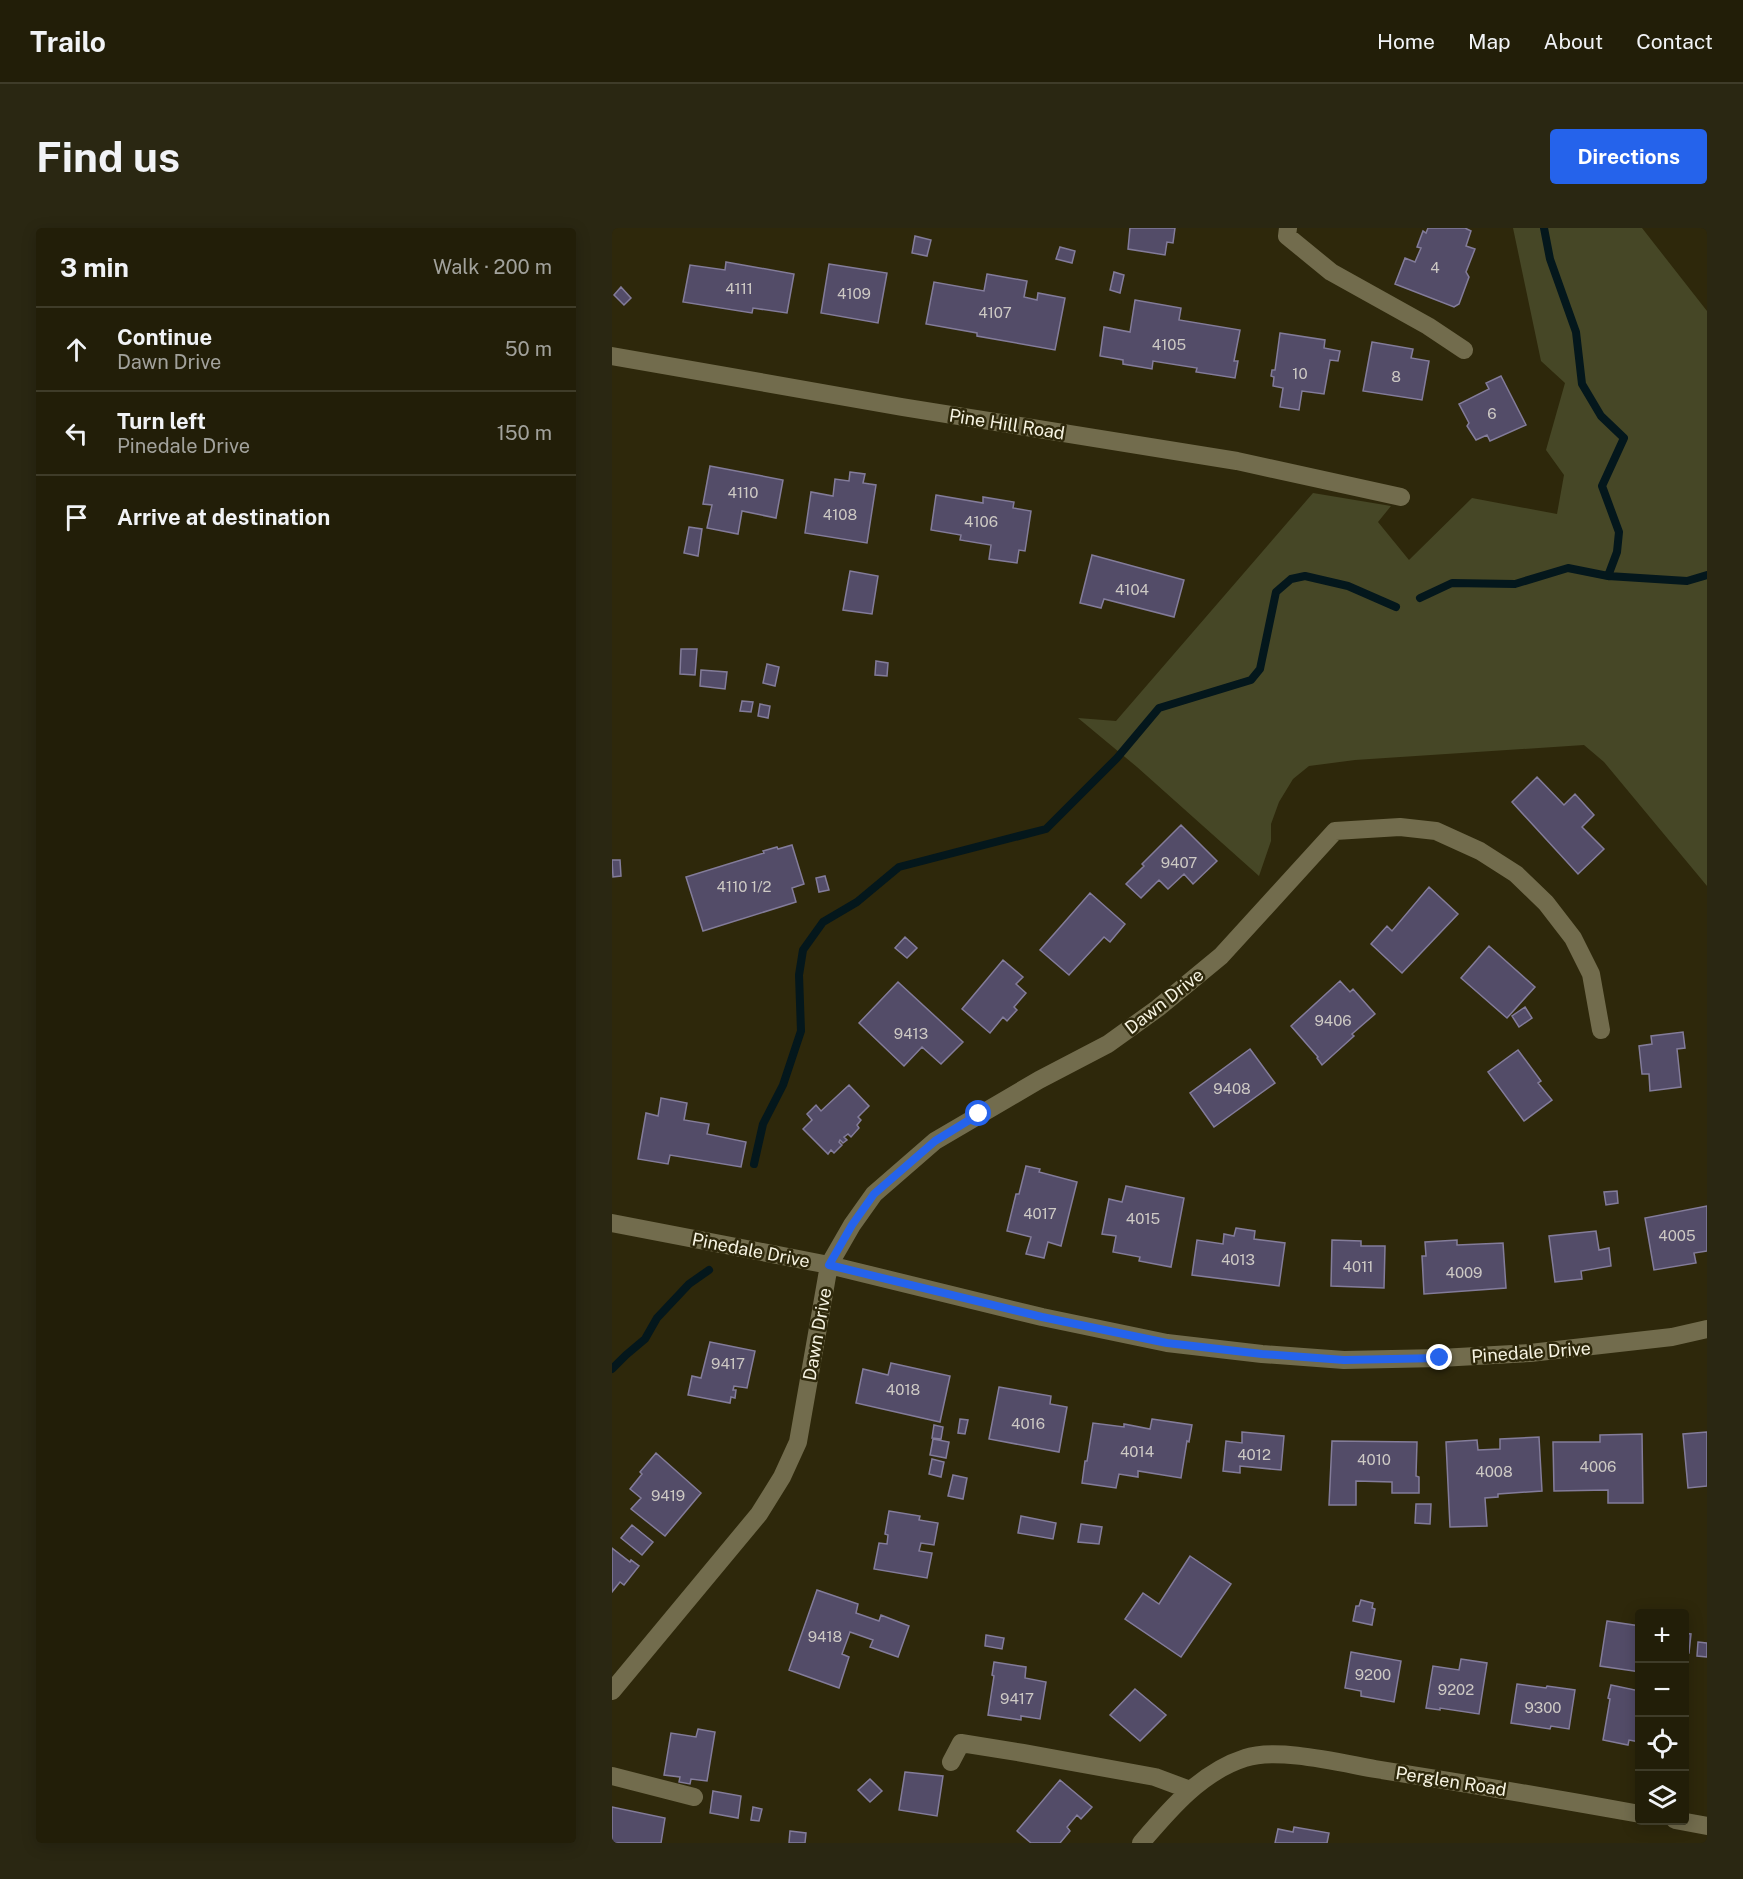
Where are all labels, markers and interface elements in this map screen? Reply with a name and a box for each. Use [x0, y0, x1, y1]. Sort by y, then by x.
text: Trailo [30, 25, 106, 58]
text: Home [1377, 29, 1435, 54]
text: Map [1468, 29, 1511, 54]
text: About [1544, 29, 1603, 54]
text: Contact [1636, 29, 1713, 54]
button: Directions [1550, 129, 1707, 184]
text: Find us [36, 132, 180, 181]
text: 3 min [60, 252, 129, 283]
text: Walk · 200 m [433, 255, 552, 279]
house number: 4 [1430, 259, 1440, 276]
house number: 4111 [725, 280, 753, 297]
house number: 4109 [837, 285, 871, 302]
house number: 4107 [978, 304, 1012, 321]
text: Continue [117, 324, 212, 350]
icon: ahead [60, 333, 93, 366]
house number: 4105 [1152, 336, 1186, 353]
text: 50 m [505, 337, 552, 361]
text: Dawn Drive [117, 350, 221, 374]
house number: 10 [1292, 365, 1308, 382]
house number: 8 [1391, 368, 1401, 385]
street label: Pine Hill Road [948, 404, 1066, 444]
house number: 6 [1487, 405, 1497, 422]
text: Turn left [117, 408, 206, 434]
icon: left [60, 417, 93, 450]
text: 150 m [497, 421, 552, 445]
text: Pinedale Drive [117, 434, 250, 458]
house number: 4110 [728, 484, 758, 501]
icon: arrive [60, 501, 93, 534]
text: Arrive at destination [117, 504, 330, 530]
house number: 4108 [823, 506, 857, 523]
house number: 4106 [964, 513, 998, 530]
house number: 4104 [1115, 581, 1149, 598]
house number: 9407 [1161, 854, 1197, 871]
house number: 4110 1/2 [717, 878, 771, 895]
street label: Dawn Drive [1120, 964, 1208, 1038]
house number: 9406 [1314, 1012, 1352, 1029]
house number: 9413 [894, 1025, 928, 1042]
house number: 9408 [1213, 1080, 1251, 1097]
route start [965, 1100, 991, 1126]
house number: 4017 [1023, 1205, 1057, 1222]
house number: 4015 [1126, 1210, 1160, 1227]
house number: 4005 [1658, 1227, 1696, 1244]
street label: Pinedale Drive [690, 1228, 812, 1272]
house number: 4013 [1221, 1251, 1255, 1268]
house number: 4011 [1343, 1258, 1373, 1275]
house number: 4009 [1446, 1264, 1482, 1281]
street label: Dawn Drive [798, 1286, 836, 1382]
street label: Pinedale Drive [1470, 1337, 1592, 1367]
route end [1426, 1344, 1452, 1370]
house number: 9417 [711, 1355, 745, 1372]
house number: 4018 [886, 1381, 920, 1398]
house number: 4016 [1011, 1415, 1045, 1432]
house number: 4014 [1120, 1443, 1154, 1460]
house number: 4012 [1237, 1446, 1271, 1463]
house number: 4010 [1357, 1451, 1391, 1468]
house number: 4006 [1580, 1458, 1616, 1475]
house number: 4008 [1475, 1463, 1513, 1480]
house number: 9419 [651, 1487, 685, 1504]
map controls [1635, 1609, 1689, 1825]
button: + [1635, 1609, 1689, 1663]
house number: 9418 [808, 1628, 842, 1645]
button: − [1635, 1663, 1689, 1717]
house number: 9200 [1355, 1666, 1391, 1683]
house number: 9202 [1438, 1681, 1474, 1698]
house number: 9417 [1000, 1690, 1034, 1707]
house number: 9300 [1525, 1699, 1561, 1716]
button: locate [1635, 1717, 1689, 1771]
street label: Perglen Road [1394, 1762, 1508, 1800]
button: layers [1635, 1771, 1689, 1825]

